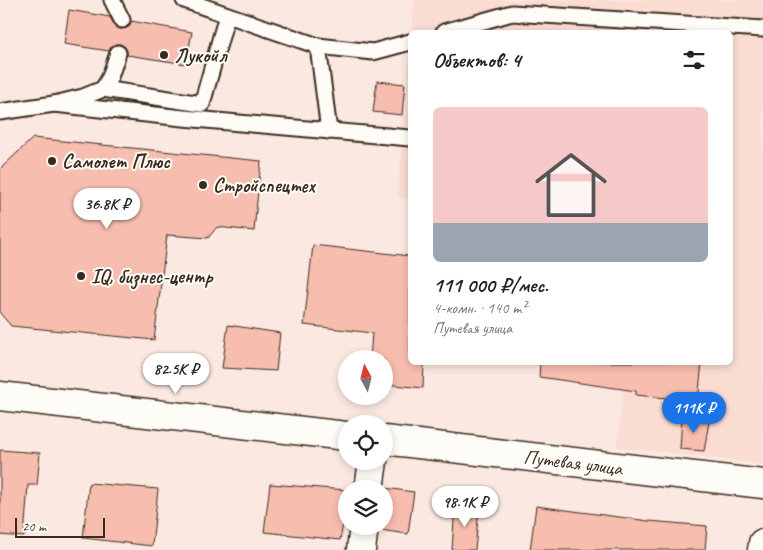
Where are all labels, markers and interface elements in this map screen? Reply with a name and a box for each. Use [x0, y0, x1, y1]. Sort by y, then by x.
place label: Лукойл [174, 43, 228, 68]
icon: filters [680, 46, 708, 74]
text: Объектов: 4 [433, 47, 521, 73]
marker: Лукойл [158, 49, 170, 61]
icon: home [526, 140, 616, 230]
place label: Самолет Плюс [62, 149, 171, 174]
marker: Самолет Плюс [46, 155, 58, 167]
place label: Стройспецтех [213, 173, 316, 198]
marker: Стройспецтех [197, 179, 209, 191]
pin: 36.8K ₽ [61, 188, 153, 230]
text: 36.8K ₽ [84, 194, 130, 214]
place label: IQ, бизнес-центр [91, 264, 214, 290]
marker: IQ, бизнес-центр [75, 270, 87, 282]
text: 111 000 ₽/мес. [433, 272, 548, 298]
text: 4-комн. · 140 m² [433, 298, 526, 318]
text: Путевая улица [433, 318, 512, 338]
north arrow [338, 350, 392, 405]
map controls [338, 350, 393, 535]
pin: 82.5K ₽ [130, 352, 222, 395]
text: 82.5K ₽ [154, 359, 198, 379]
pin: 111K ₽ [653, 392, 735, 434]
text: 111K ₽ [673, 398, 715, 418]
button: locate [338, 415, 393, 470]
street label: Путевая улица [522, 444, 625, 481]
button: layers [338, 480, 393, 535]
pin: 98.1K ₽ [419, 486, 511, 528]
text: 98.1K ₽ [443, 492, 487, 512]
scale bar [15, 515, 105, 538]
text: 20 m [22, 518, 46, 535]

